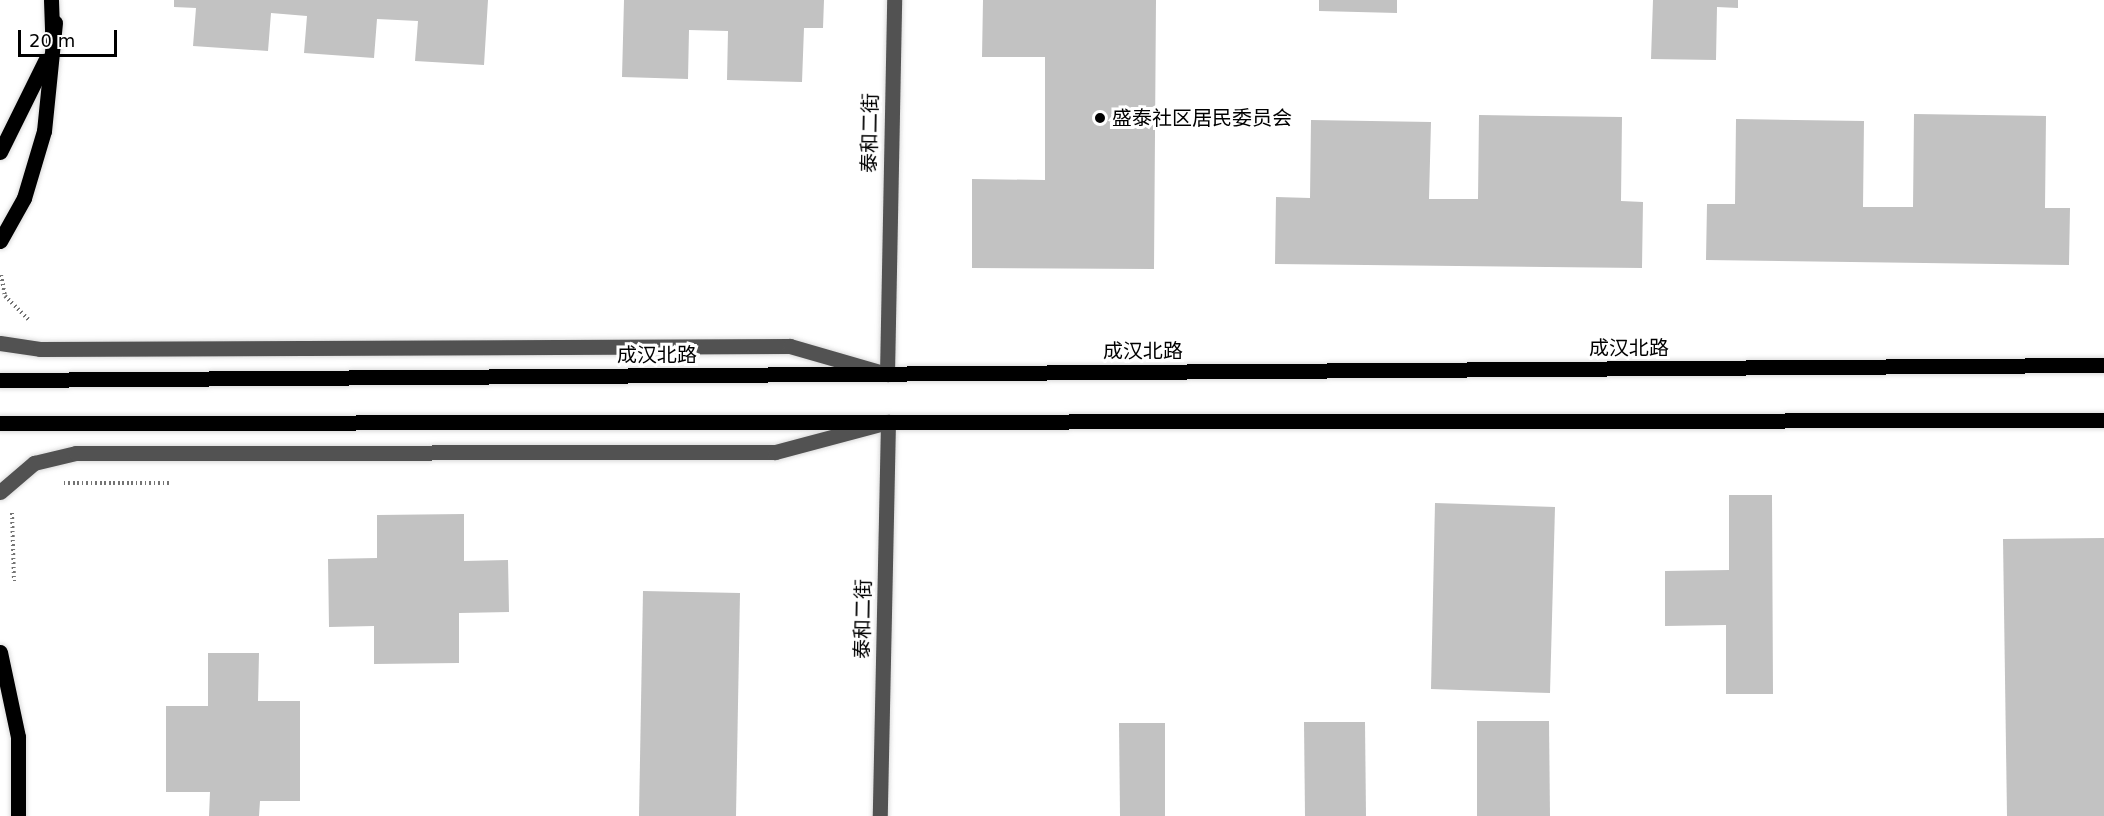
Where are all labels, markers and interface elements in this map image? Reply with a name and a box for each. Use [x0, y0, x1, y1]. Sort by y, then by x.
scale bar [21, 18, 120, 56]
text: 20 m [29, 30, 75, 51]
street label: 泰和二街 [857, 93, 883, 173]
place label: 盛泰社区居民委员会 [1112, 106, 1292, 130]
marker: 盛泰社区居民委员会 [1093, 111, 1107, 125]
street label: 成汉北路 [1589, 336, 1669, 360]
street label: 成汉北路 [1103, 339, 1183, 363]
street label: 成汉北路 [617, 343, 697, 367]
street label: 泰和二街 [850, 579, 876, 659]

